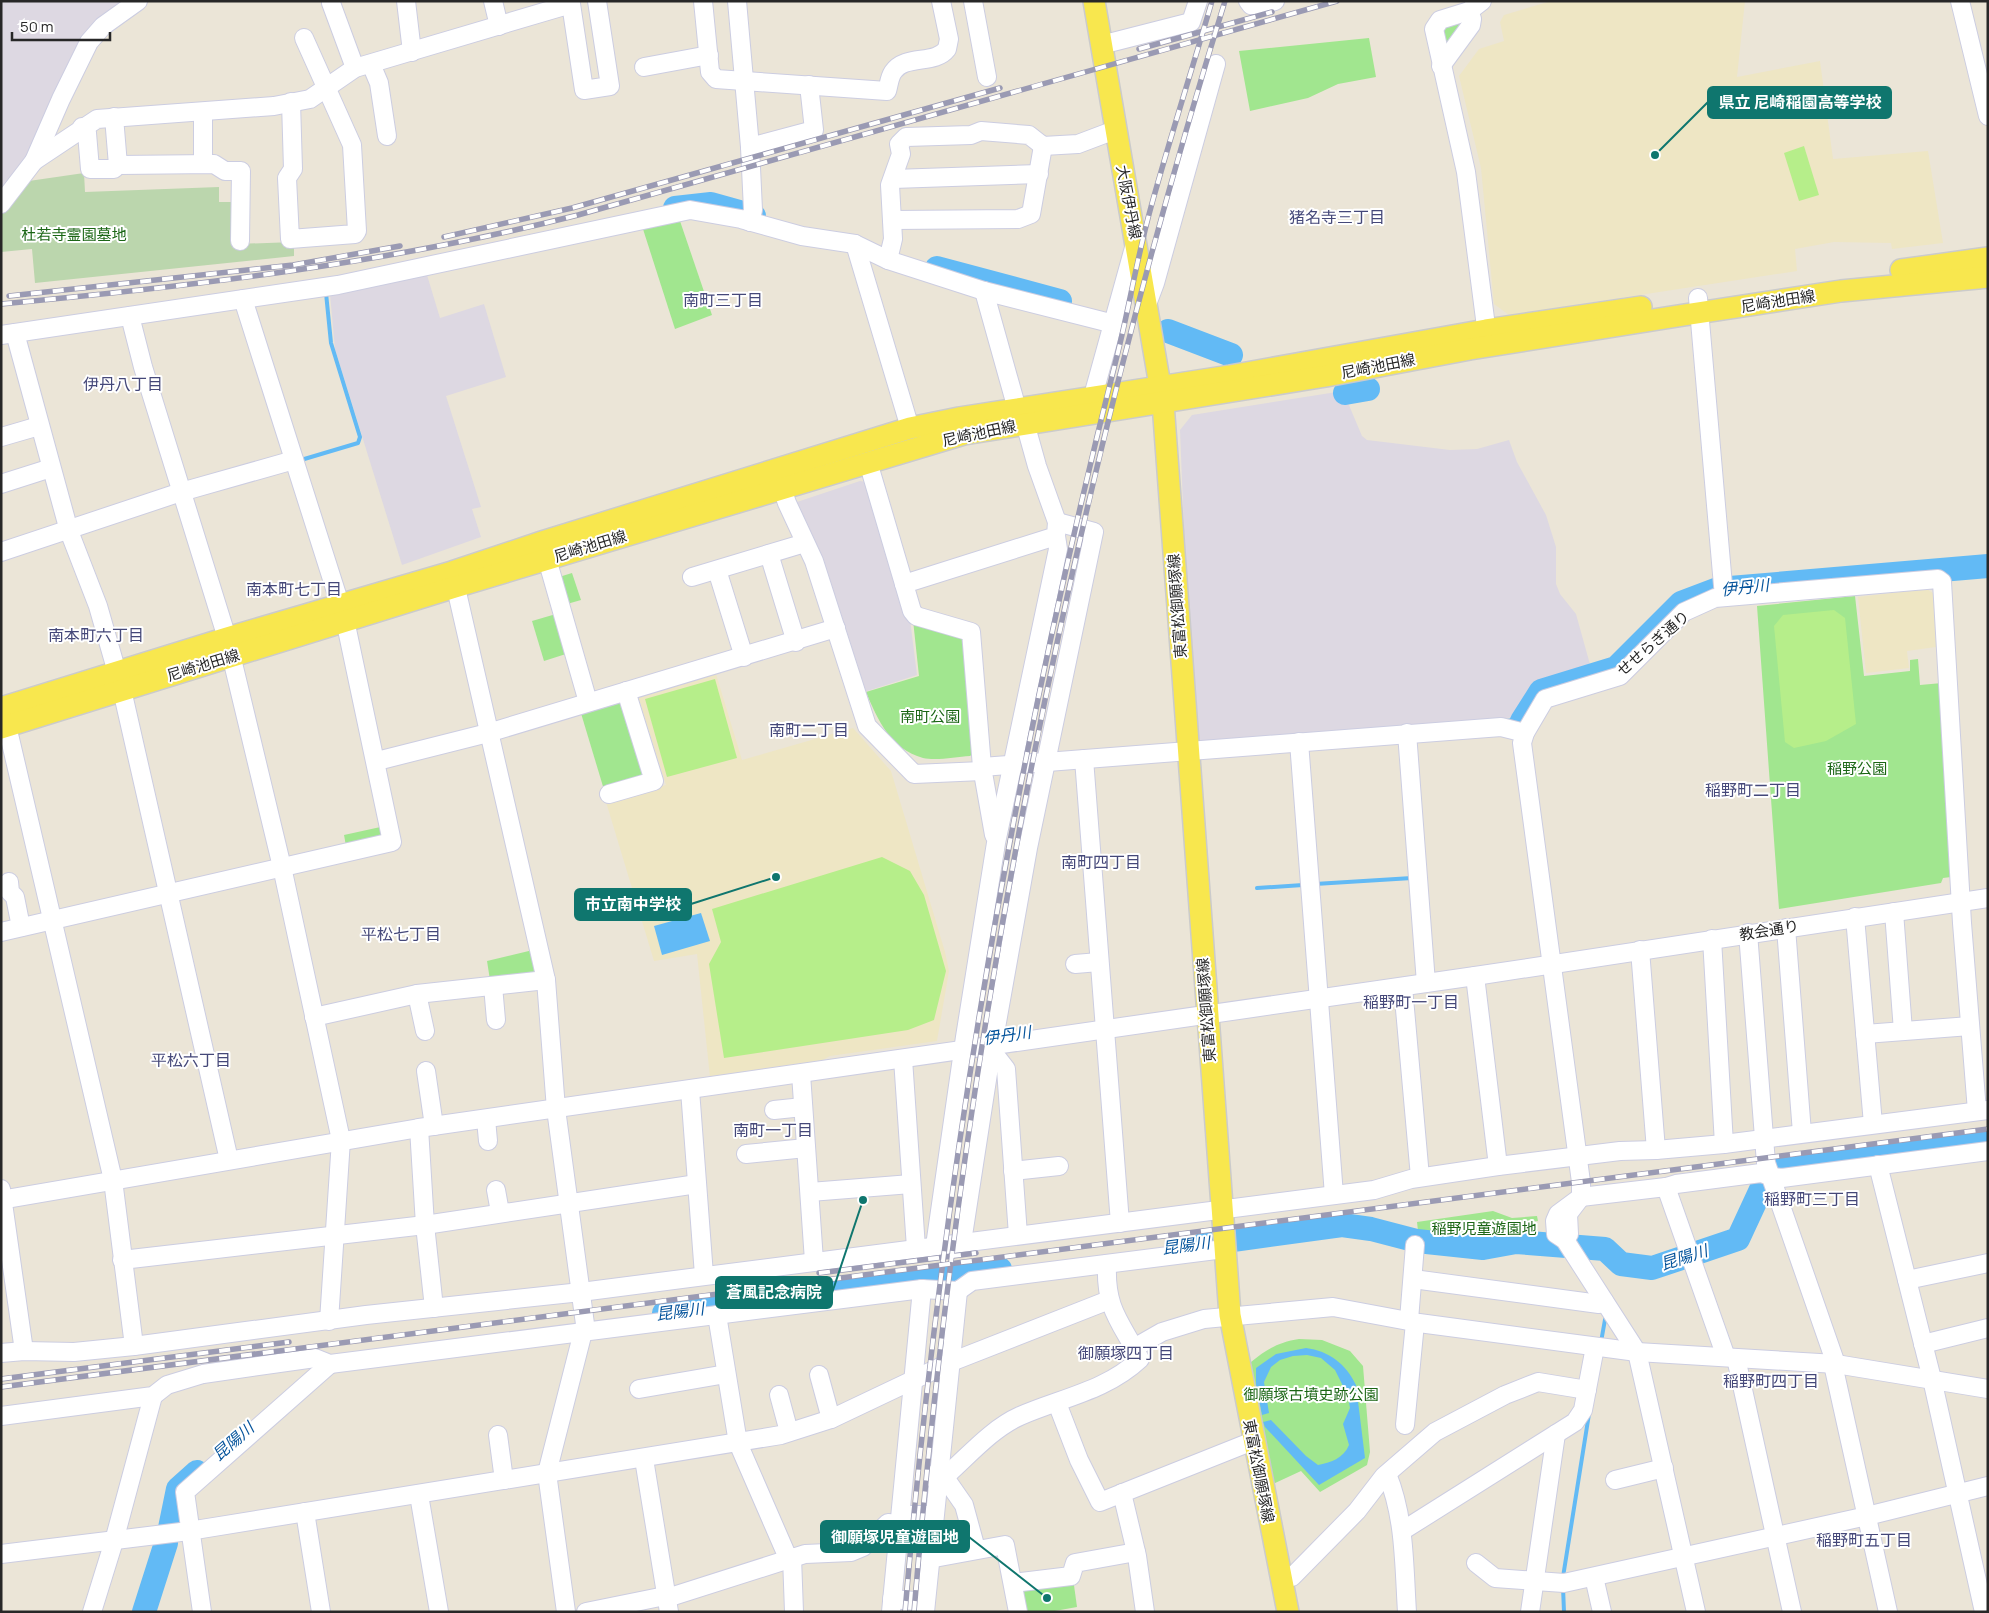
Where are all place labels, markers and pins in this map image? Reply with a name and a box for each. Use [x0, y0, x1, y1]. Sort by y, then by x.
callout: 県立 尼崎稲園高等学校 [1708, 87, 1891, 118]
callout: 市立南中学校 [575, 889, 691, 920]
callout: 蒼風記念病院 [716, 1277, 832, 1308]
callout: 御願塚児童遊園地 [821, 1521, 969, 1552]

